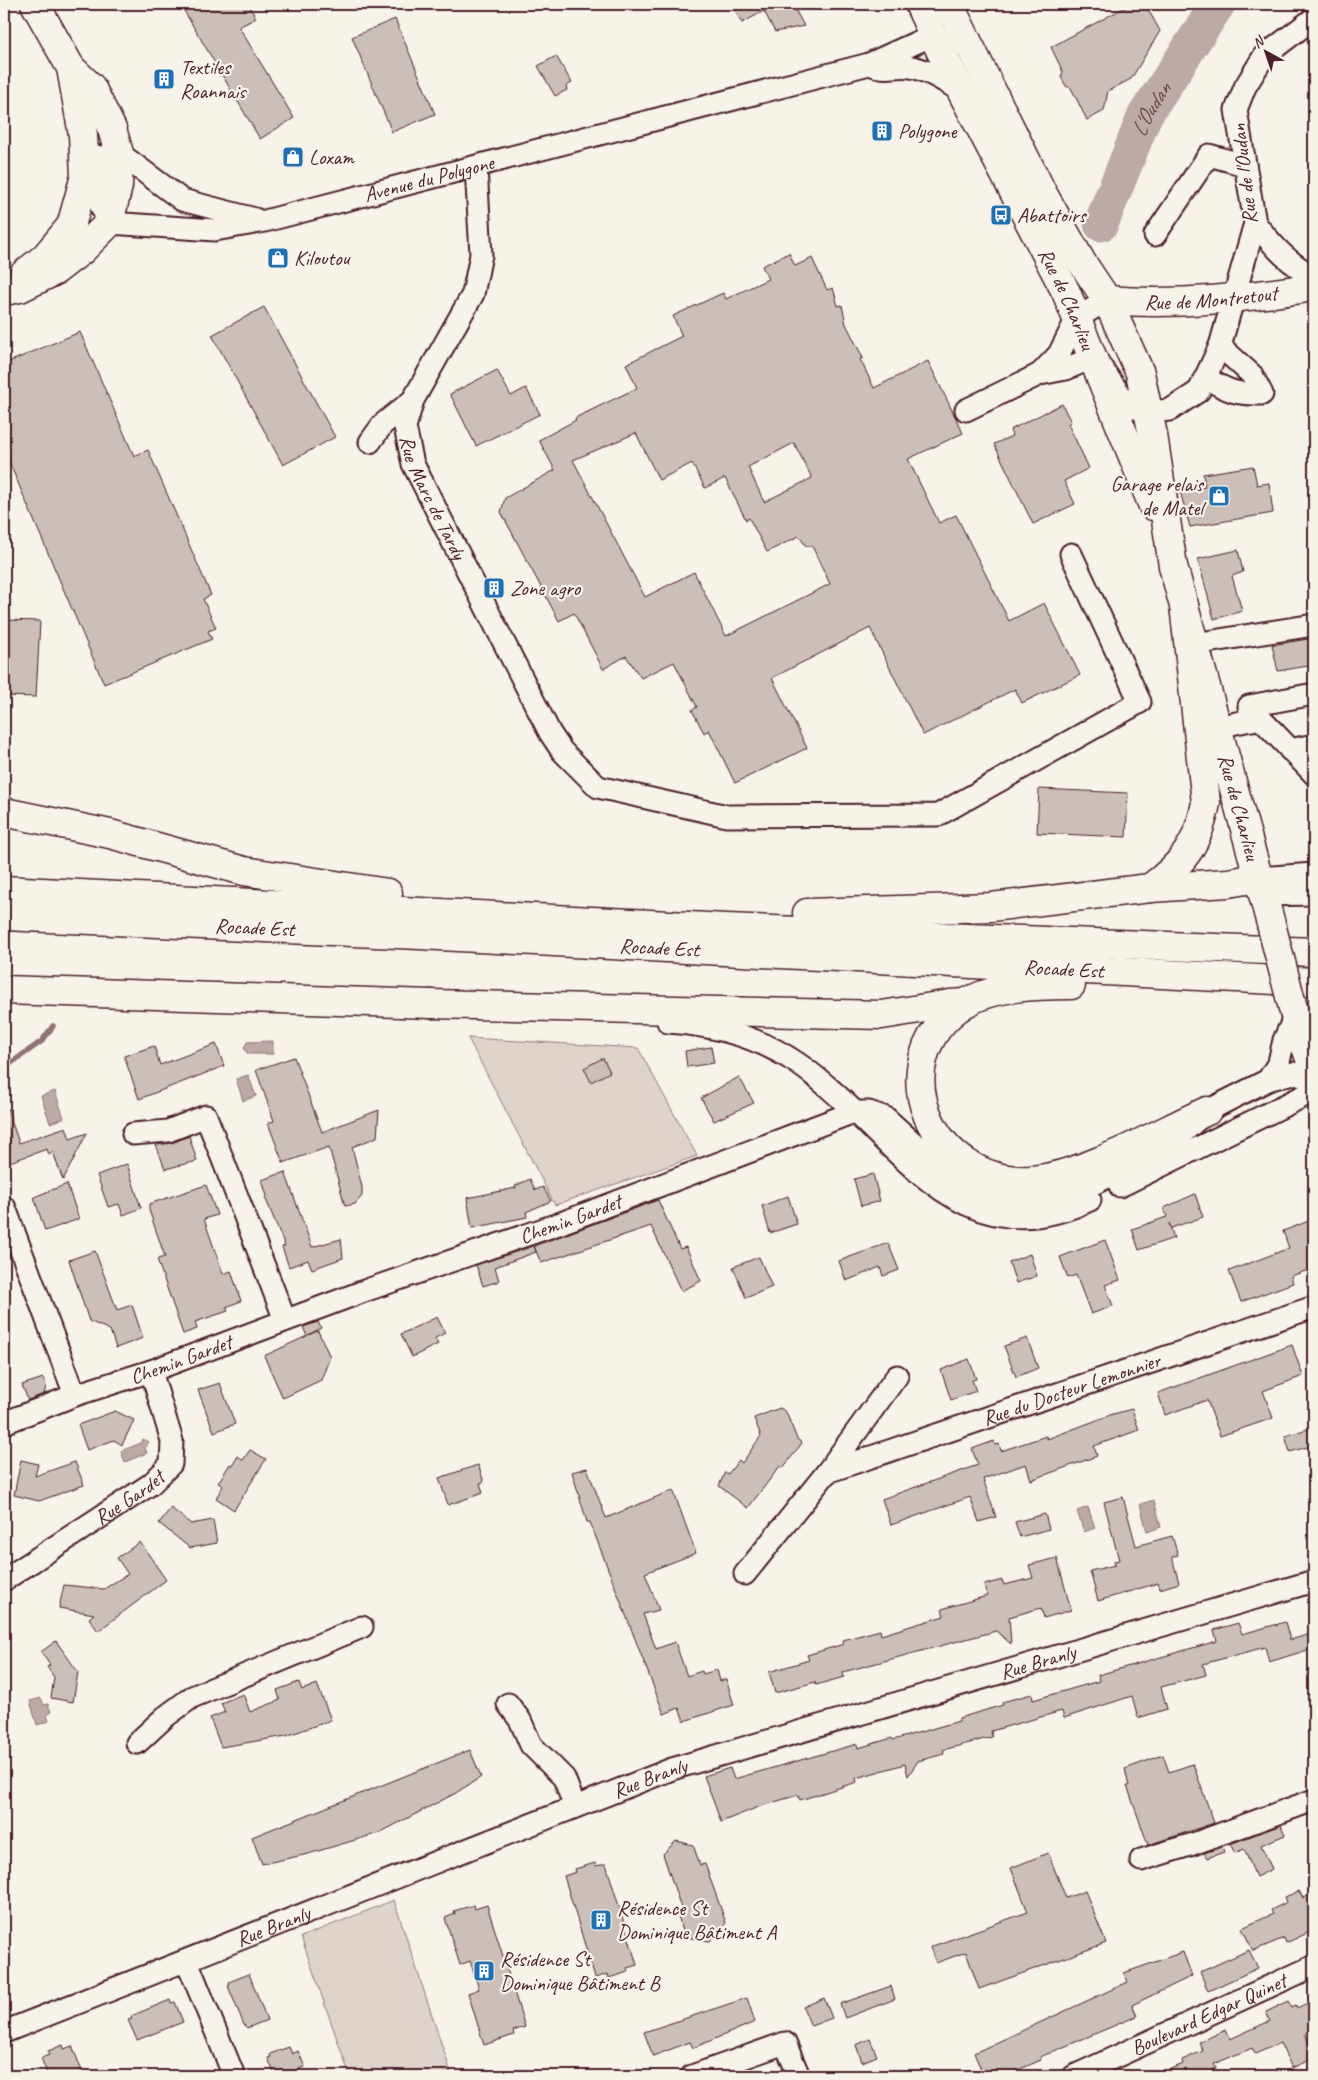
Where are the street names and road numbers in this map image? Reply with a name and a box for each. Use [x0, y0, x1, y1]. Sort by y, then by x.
street label: Rue de l'Oudan [1225, 122, 1263, 226]
street label: Avenue du Polygone [361, 149, 499, 208]
street label: Rue de Charlieu [1032, 244, 1101, 355]
street label: Rue de Montretout [1144, 279, 1282, 315]
street label: Rue Marc de Tardy [394, 433, 473, 565]
street label: Rue de Charlieu [1212, 751, 1266, 864]
street label: Rocade Est [214, 913, 297, 942]
street label: Rocade Est [619, 933, 702, 963]
street label: Rocade Est [1023, 954, 1106, 984]
street label: Chemin Gardet [516, 1187, 628, 1249]
street label: Chemin Gardet [127, 1328, 238, 1390]
street label: Rue du Docteur Lemonnier [979, 1347, 1165, 1431]
street label: Rue Gardet [89, 1463, 172, 1530]
street label: Rue Branly [997, 1638, 1080, 1685]
street label: Rue Branly [609, 1752, 692, 1804]
street label: Rue Branly [232, 1899, 315, 1952]
street label: Boulevard Edgar Quinet [1127, 1966, 1293, 2061]

